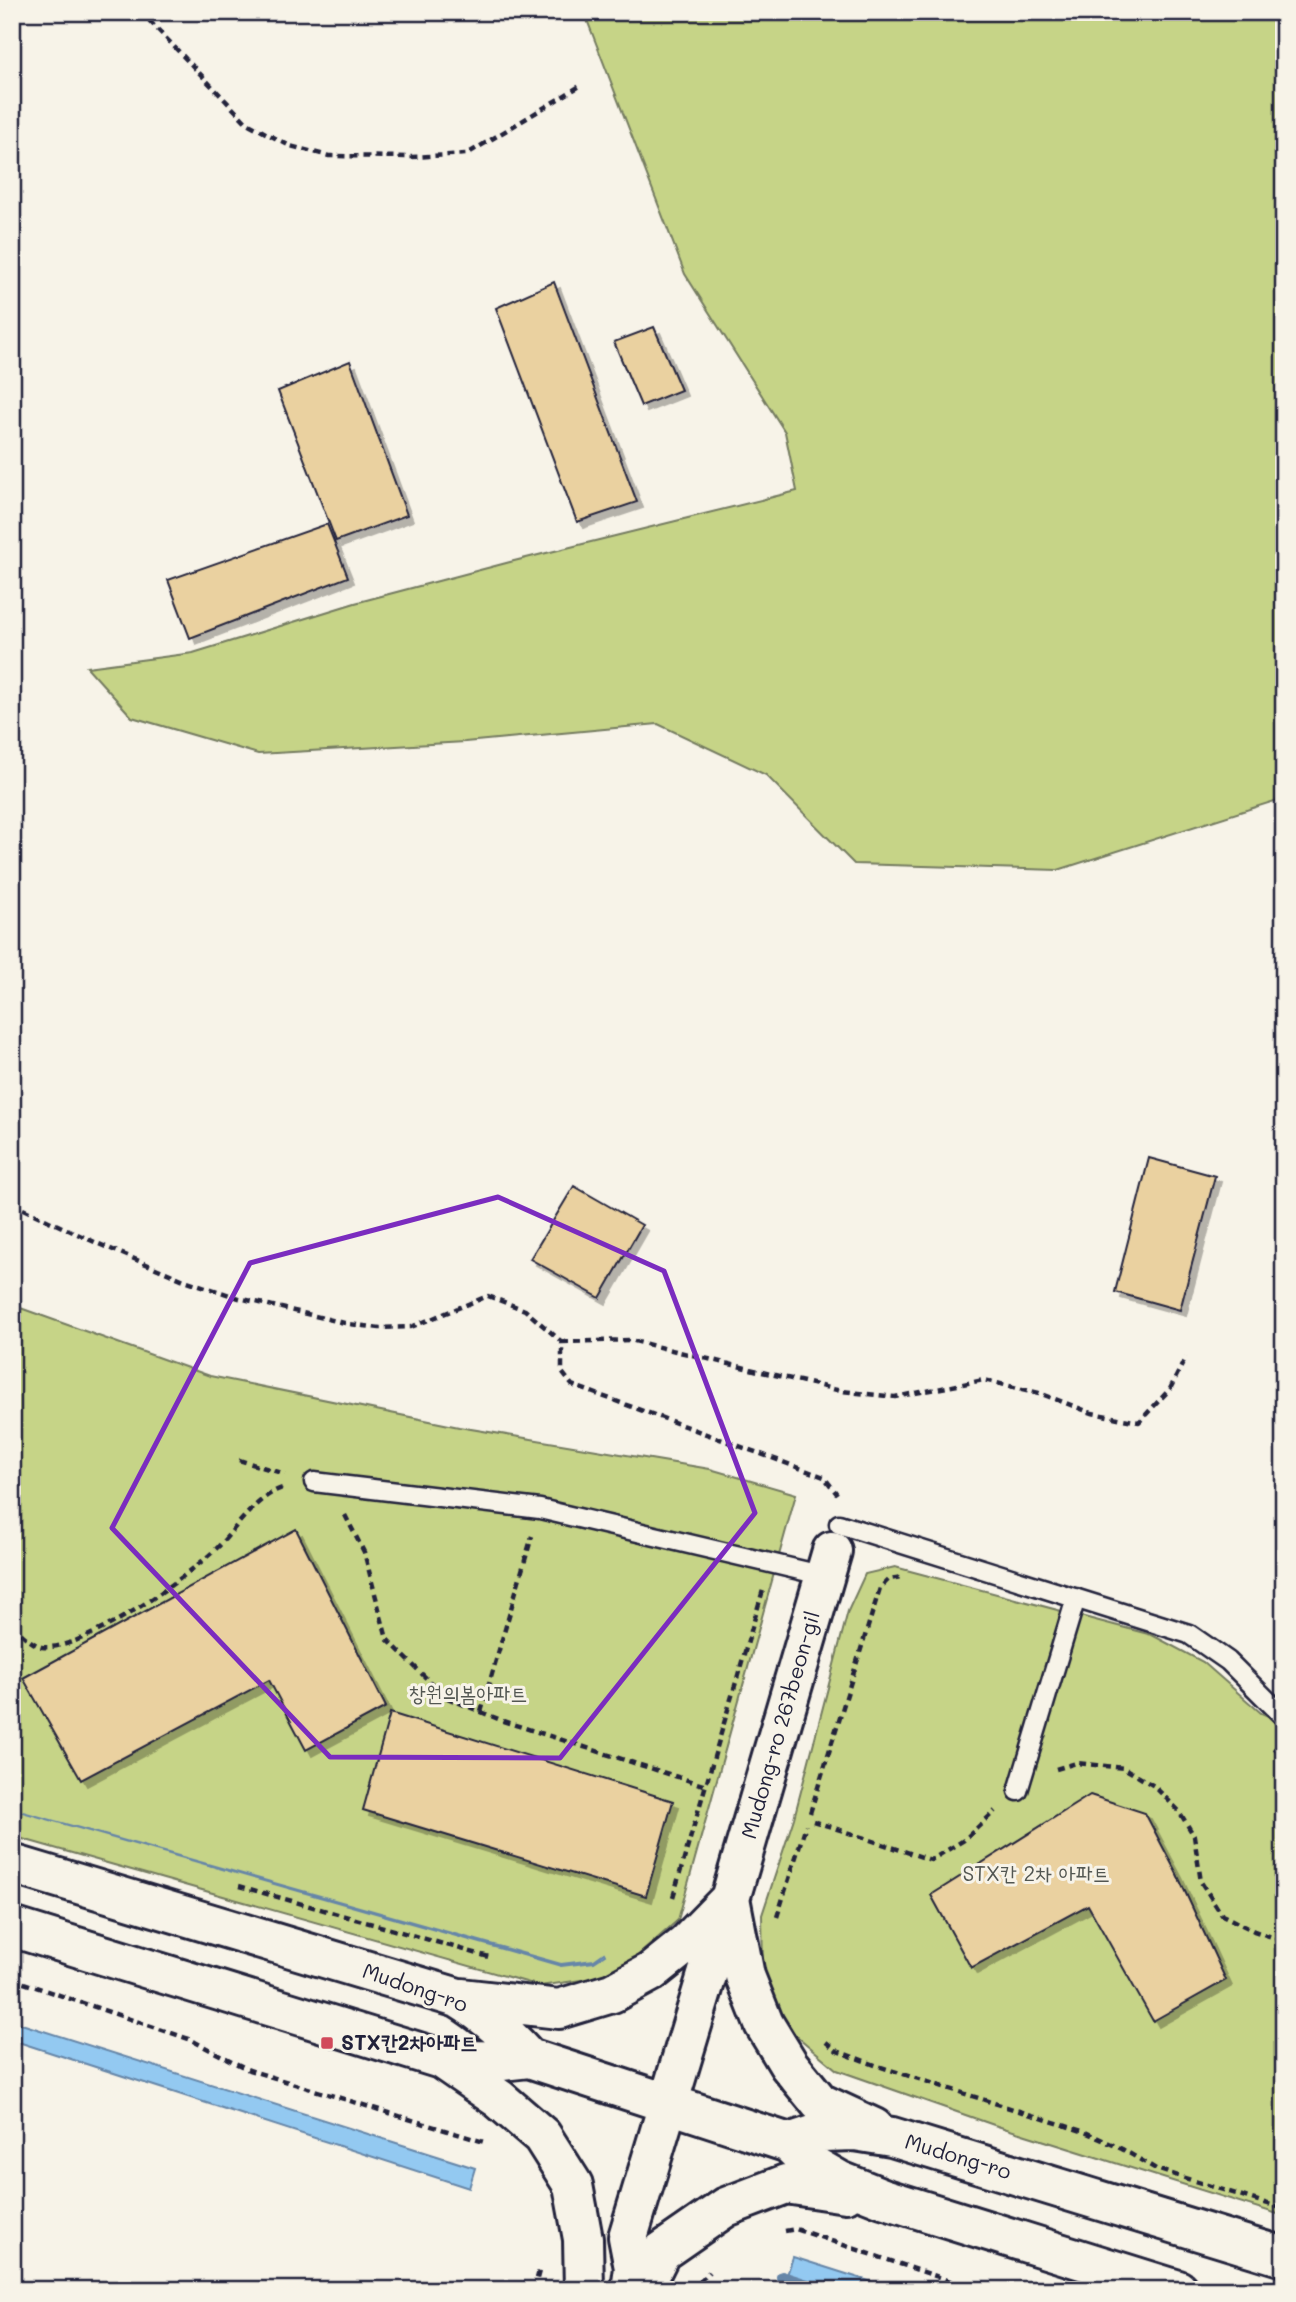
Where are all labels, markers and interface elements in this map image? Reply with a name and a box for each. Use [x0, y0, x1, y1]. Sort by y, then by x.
street label: Mudong-ro 267beon-gil [734, 1608, 825, 1842]
park label: 창원의봄아파트 [409, 1679, 527, 1706]
park label: STX칸 2차 아파트 [962, 1859, 1110, 1886]
street label: Mudong-ro [359, 1956, 472, 2017]
place label: STX칸2차아파트 [341, 2028, 477, 2055]
marker: STX칸2차아파트 [319, 2035, 335, 2051]
street label: Mudong-ro [902, 2127, 1015, 2185]

